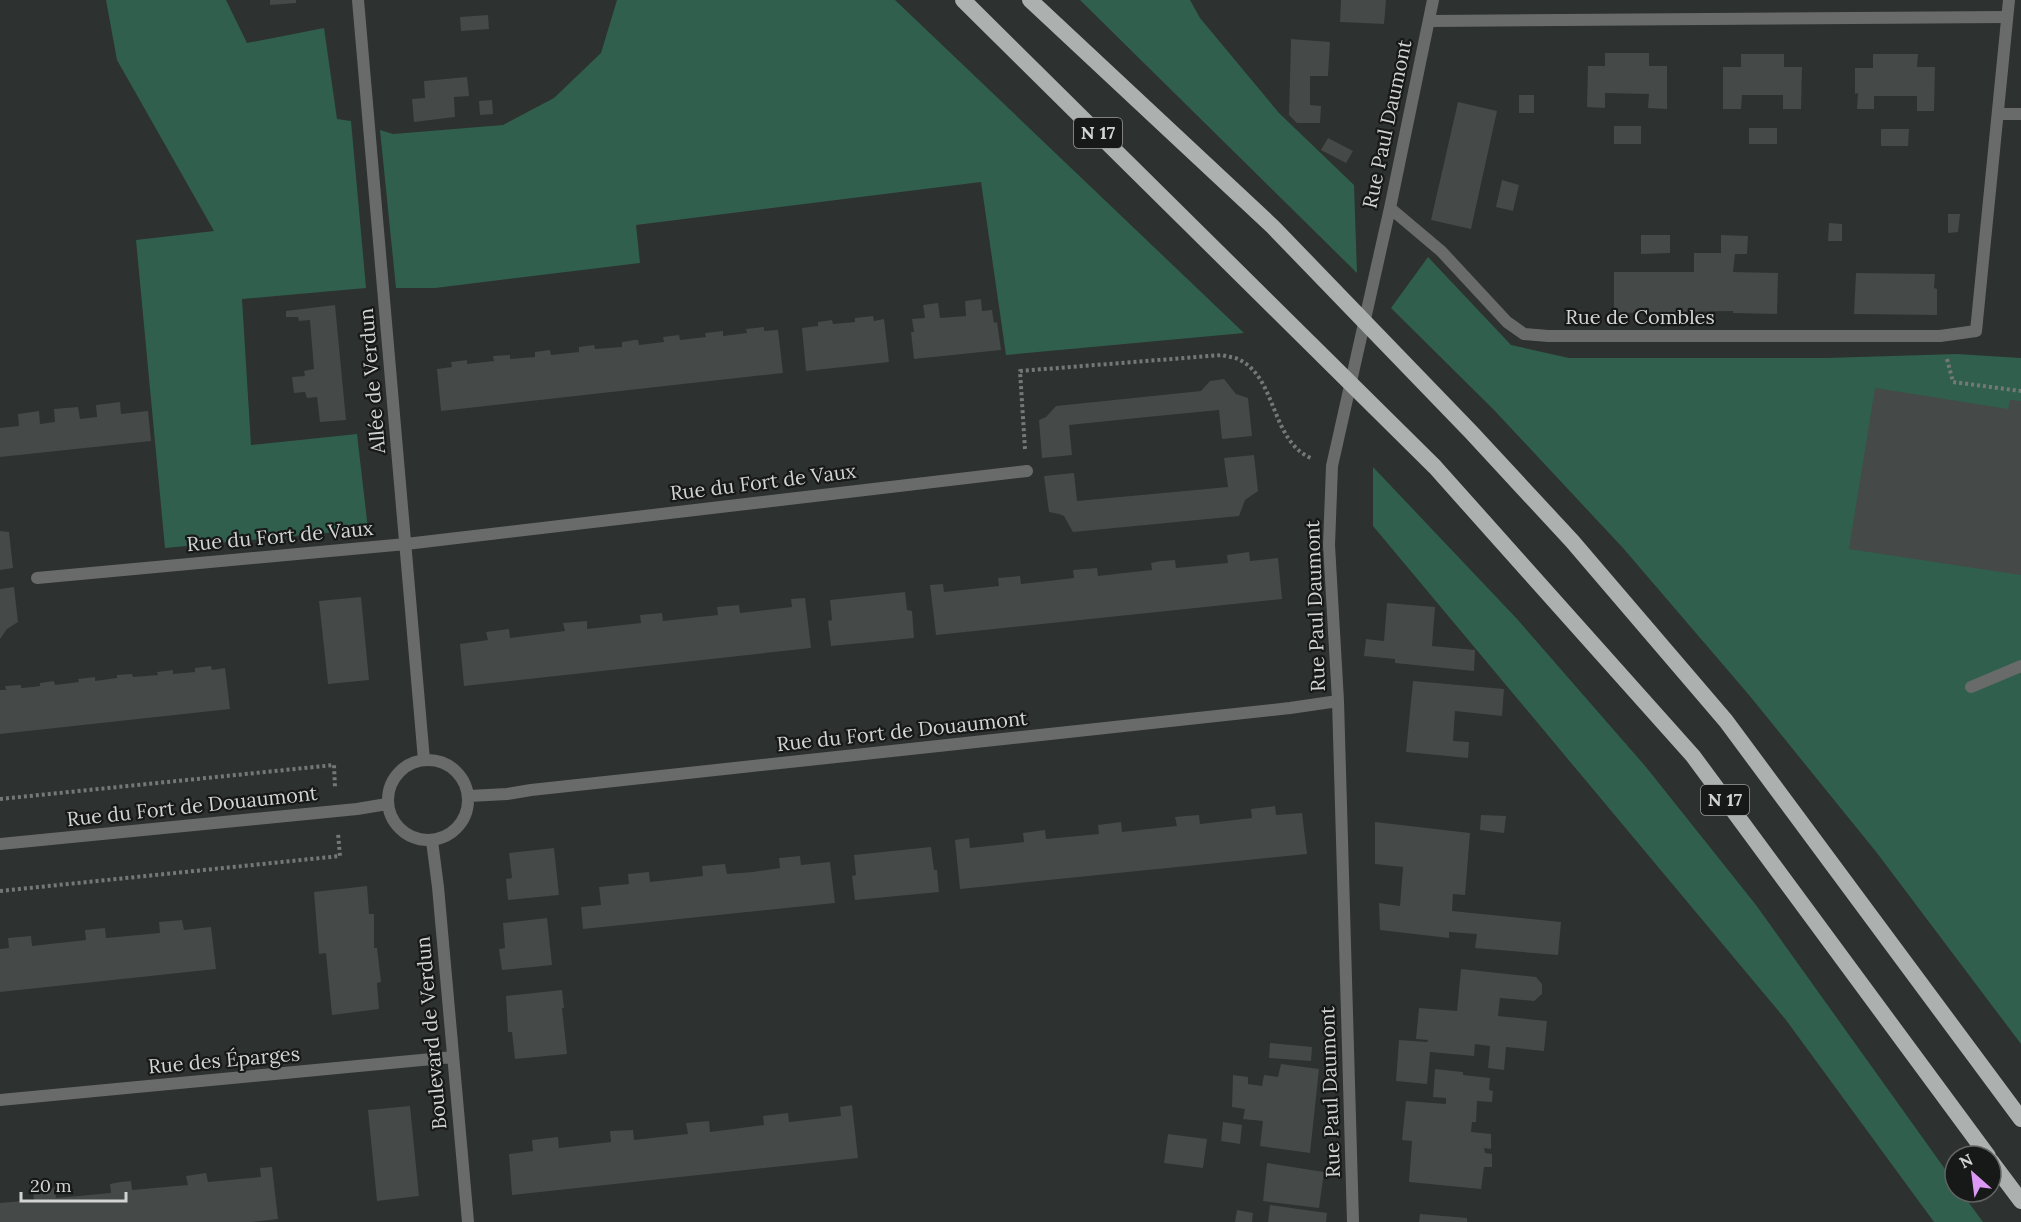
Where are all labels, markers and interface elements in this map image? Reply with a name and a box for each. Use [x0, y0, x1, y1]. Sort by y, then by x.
street label: Rue Paul Daumont [1356, 37, 1417, 210]
road number: N 17 [1074, 118, 1122, 148]
street label: Rue de Combles [1565, 304, 1715, 329]
street label: Allée de Verdun [353, 307, 390, 456]
street label: Rue du Fort de Vaux [668, 458, 858, 505]
street label: Rue du Fort de Vaux [186, 515, 375, 556]
street label: Rue Paul Daumont [1299, 520, 1330, 692]
street label: Rue du Fort de Douaumont [775, 705, 1029, 756]
street label: Rue du Fort de Douaumont [65, 780, 319, 831]
road number: N 17 [1701, 785, 1749, 815]
street label: Boulevard de Verdun [410, 935, 451, 1131]
street label: Rue Paul Daumont [1314, 1006, 1345, 1178]
street label: Rue des Éparges [147, 1040, 301, 1079]
north arrow [1943, 1144, 2003, 1204]
text: N [1956, 1149, 1976, 1172]
scale bar [21, 1165, 126, 1203]
text: 20 m [30, 1174, 72, 1197]

